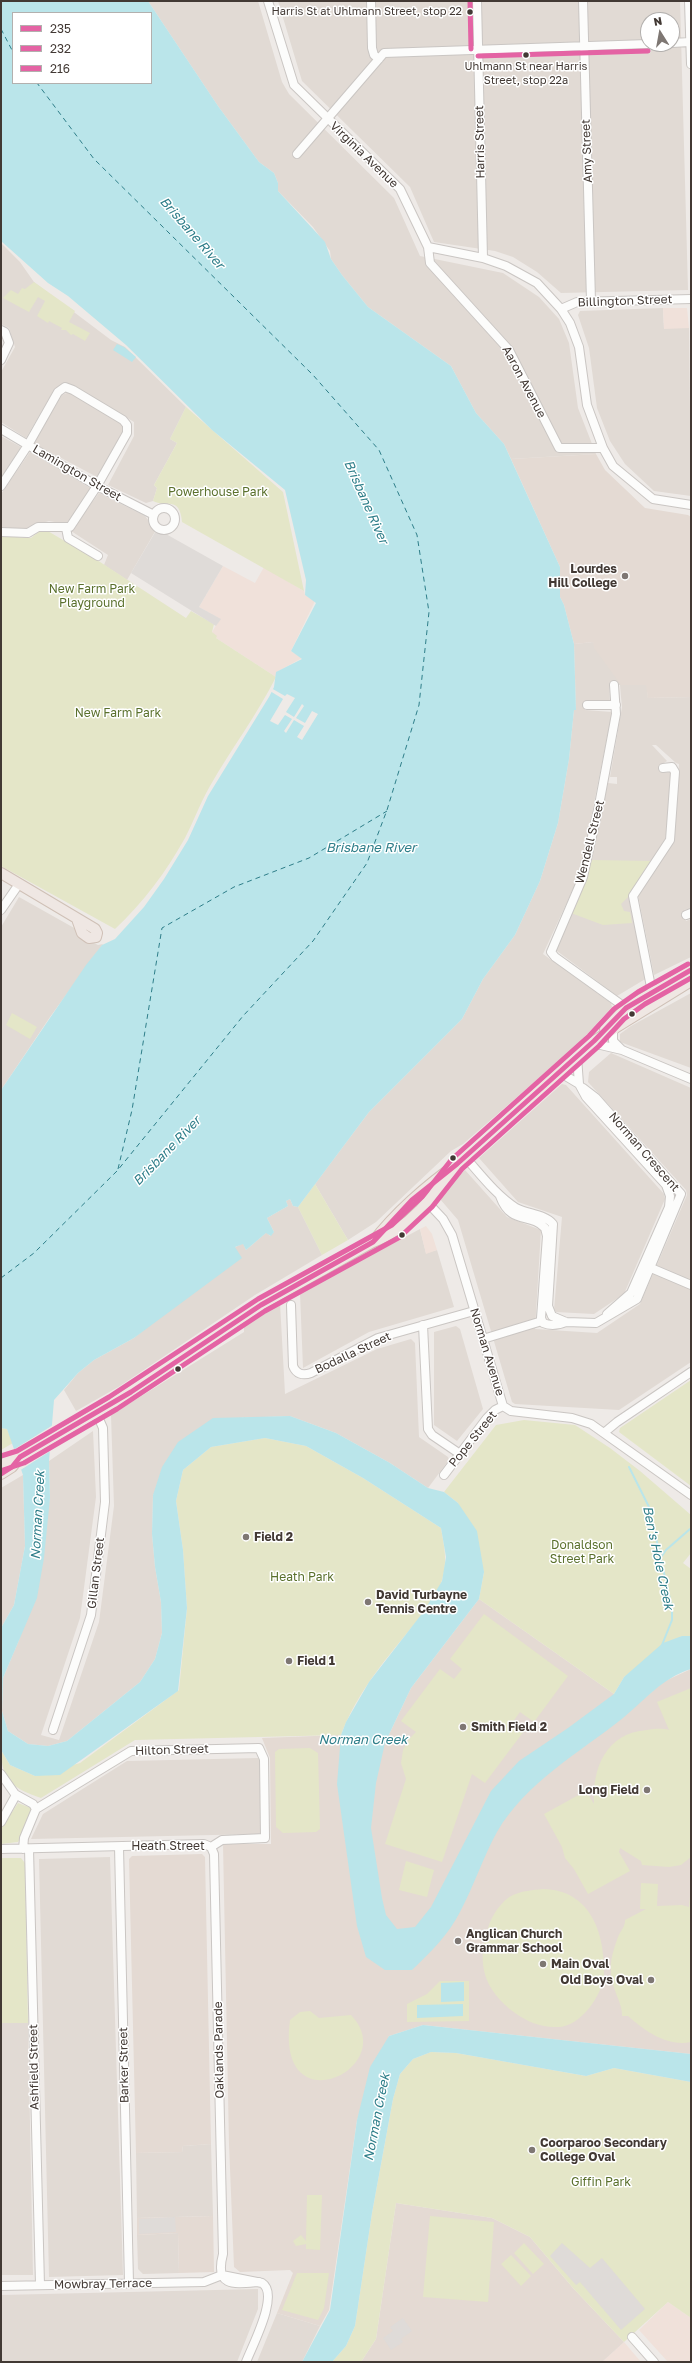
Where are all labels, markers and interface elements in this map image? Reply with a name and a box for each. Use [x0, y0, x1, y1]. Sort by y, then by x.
place label: Harris St at Uhlmann Street, stop 22 [272, 5, 462, 19]
marker: Harris St at Uhlmann Street, stop 22 [465, 7, 475, 17]
legend [12, 12, 152, 84]
north arrow [640, 12, 680, 52]
text: N [652, 14, 663, 28]
text: 235 [50, 21, 71, 36]
text: 232 [50, 41, 71, 56]
marker: Uhlmann St near Harris Street, stop 22a [521, 50, 531, 60]
place label: Uhlmann St near Harris Street, stop 22a [465, 60, 587, 86]
text: 216 [50, 61, 70, 76]
street label: Harris Street [472, 105, 488, 179]
street label: Virginia Avenue [327, 119, 401, 191]
street label: Amy Street [579, 119, 595, 183]
water label: Brisbane River [157, 194, 227, 272]
street label: Billington Street [577, 292, 673, 310]
street label: Aaron Avenue [499, 344, 549, 420]
street label: Lamington Street [30, 442, 124, 504]
water label: Brisbane River [341, 458, 391, 546]
park label: Powerhouse Park [168, 485, 268, 499]
place label: Lourdes Hill College [548, 562, 617, 590]
marker: Lourdes Hill College [620, 571, 630, 581]
park label: New Farm Park Playground [49, 582, 135, 610]
park label: New Farm Park [75, 706, 161, 720]
street label: Wendell Street [573, 799, 607, 885]
water label: Brisbane River [326, 840, 416, 856]
unlabelled marker [627, 1009, 637, 1019]
street label: Norman Crescent [606, 1109, 682, 1195]
water label: Brisbane River [130, 1113, 204, 1189]
unlabelled marker [448, 1153, 458, 1163]
unlabelled marker [397, 1230, 407, 1240]
street label: Norman Avenue [467, 1306, 507, 1398]
street label: Bodalla Street [313, 1329, 393, 1377]
unlabelled marker [173, 1364, 183, 1374]
street label: Pope Street [446, 1408, 500, 1470]
water label: Norman Creek [28, 1470, 48, 1560]
water label: Ben's Hole Creek [639, 1505, 677, 1611]
place label: Field 2 [254, 1530, 293, 1544]
marker: Field 2 [241, 1532, 251, 1542]
street label: Gillan Street [84, 1536, 108, 1610]
park label: Donaldson Street Park [550, 1538, 614, 1566]
park label: Heath Park [270, 1570, 334, 1584]
place label: David Turbayne Tennis Centre [376, 1588, 467, 1616]
marker: David Turbayne Tennis Centre [363, 1597, 373, 1607]
place label: Field 1 [297, 1654, 335, 1668]
marker: Field 1 [284, 1656, 294, 1666]
place label: Smith Field 2 [471, 1720, 547, 1734]
marker: Smith Field 2 [458, 1722, 468, 1732]
water label: Norman Creek [318, 1732, 408, 1748]
street label: Hilton Street [135, 1742, 209, 1758]
place label: Long Field [578, 1783, 639, 1797]
marker: Long Field [642, 1785, 652, 1795]
street label: Heath Street [131, 1839, 205, 1853]
place label: Anglican Church Grammar School [466, 1927, 563, 1955]
marker: Anglican Church Grammar School [453, 1936, 463, 1946]
place label: Main Oval [551, 1957, 609, 1971]
marker: Main Oval [538, 1959, 548, 1969]
place label: Old Boys Oval [560, 1973, 643, 1987]
marker: Old Boys Oval [646, 1975, 656, 1985]
street label: Oaklands Parade [211, 2001, 227, 2099]
street label: Ashfield Street [26, 2024, 42, 2110]
street label: Barker Street [116, 2027, 132, 2103]
water label: Norman Creek [361, 2072, 393, 2162]
place label: Coorparoo Secondary College Oval [540, 2136, 667, 2164]
marker: Coorparoo Secondary College Oval [527, 2145, 537, 2155]
park label: Giffin Park [571, 2175, 631, 2189]
street label: Mowbray Terrace [54, 2276, 152, 2292]

